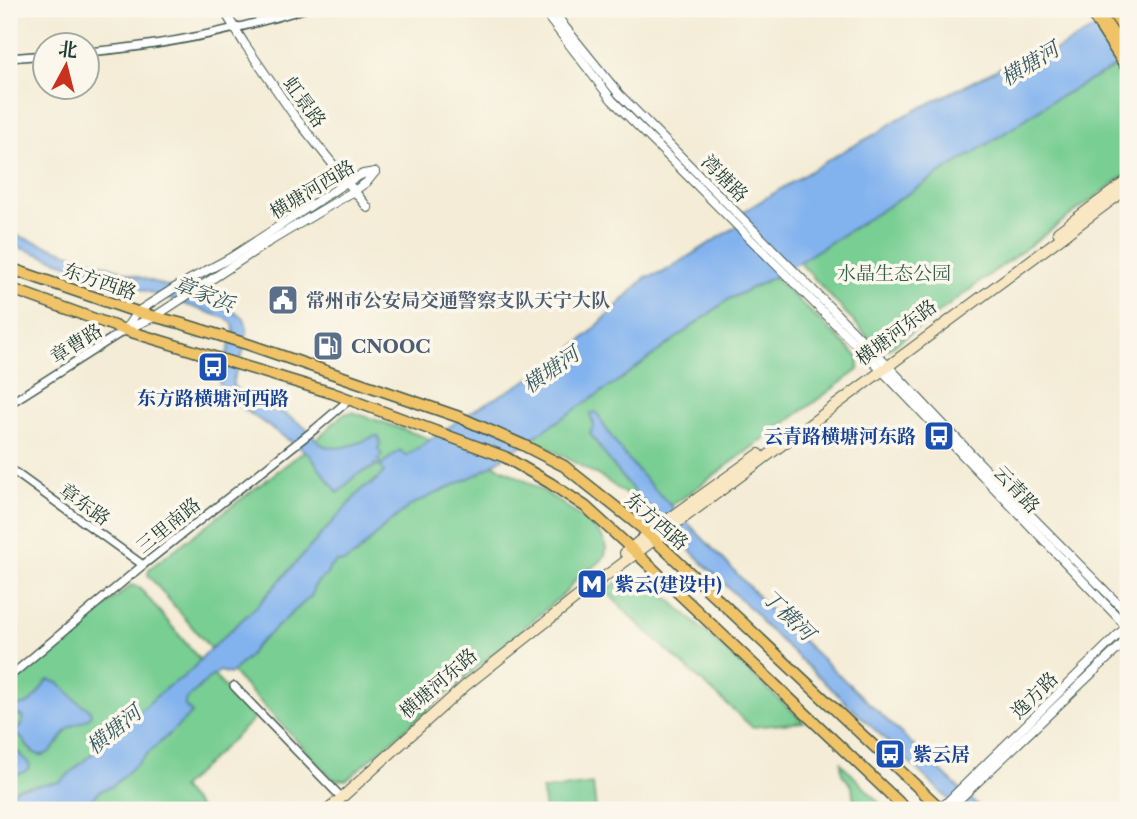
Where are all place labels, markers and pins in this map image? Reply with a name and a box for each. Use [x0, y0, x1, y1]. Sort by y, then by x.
public building icon: 常州市公安局交通警察支队天宁大队 [266, 283, 300, 317]
place label: 常州市公安局交通警察支队天宁大队 [306, 289, 610, 312]
fuel station icon: CNOOC [311, 329, 345, 363]
place label: CNOOC [351, 335, 431, 358]
bus stop icon: 东方路横塘河西路 [196, 350, 230, 384]
place label: 东方路横塘河西路 [137, 387, 289, 410]
bus stop icon: 云青路横塘河东路 [922, 419, 956, 453]
place label: 云青路横塘河东路 [764, 425, 916, 448]
metro station icon: 紫云(建设中) [575, 567, 609, 601]
place label: 紫云(建设中) [615, 573, 722, 596]
bus stop icon: 紫云居 [873, 737, 907, 771]
place label: 紫云居 [913, 743, 970, 766]

